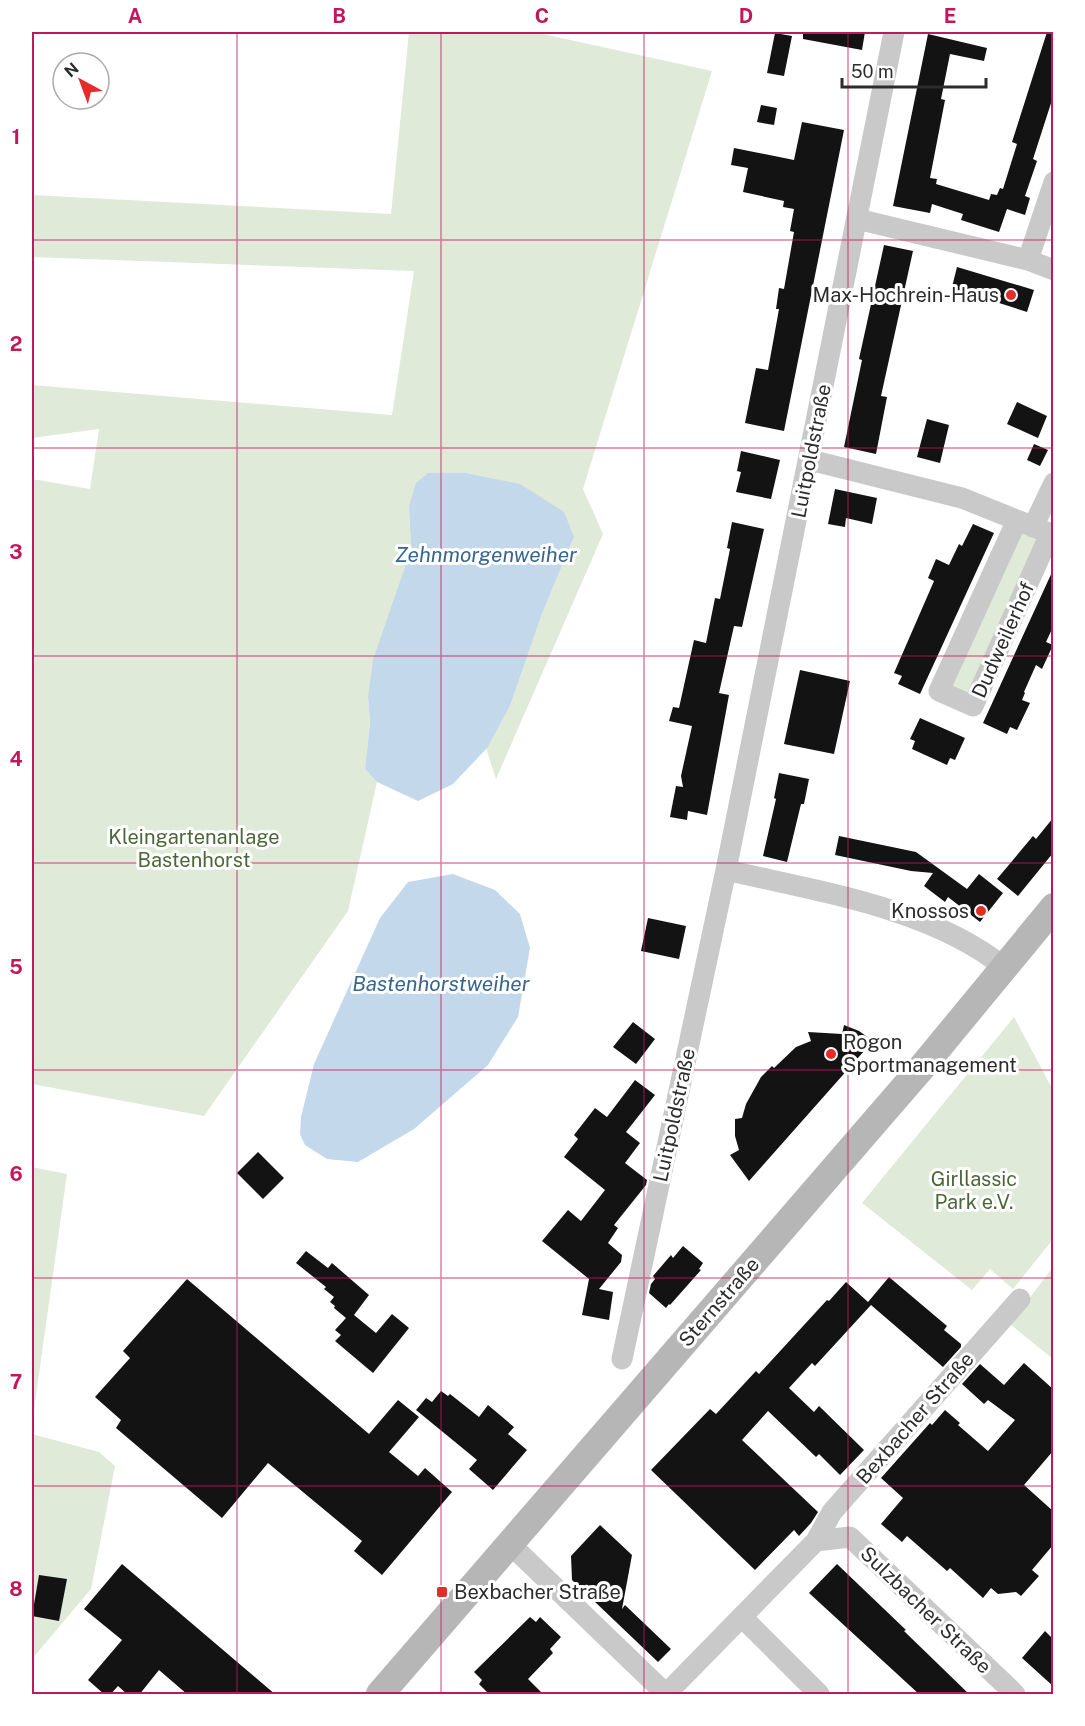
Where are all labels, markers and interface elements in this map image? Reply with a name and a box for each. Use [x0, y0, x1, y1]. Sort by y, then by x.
text: A [128, 4, 142, 28]
text: B [332, 4, 346, 28]
text: C [535, 4, 549, 28]
text: D [739, 4, 753, 28]
text: E [944, 4, 956, 28]
north arrow [51, 51, 111, 111]
scale bar [842, 51, 986, 89]
text: N [61, 59, 82, 81]
text: 50 m [851, 61, 894, 82]
text: 1 [12, 125, 20, 149]
place label: Max-Hochrein-Haus [813, 283, 999, 307]
marker: Max-Hochrein-Haus [1004, 288, 1018, 302]
text: 2 [10, 332, 22, 356]
street label: Luitpoldstraße [786, 382, 836, 520]
text: 3 [9, 540, 23, 564]
water label: Zehnmorgenweiher [395, 542, 578, 567]
street label: Dudweilerhof [967, 578, 1039, 702]
text: 4 [9, 747, 23, 771]
park label: Kleingartenanlage Bastenhorst [108, 825, 280, 872]
place label: Knossos [891, 899, 969, 923]
marker: Knossos [974, 904, 988, 918]
text: 5 [9, 955, 23, 979]
water label: Bastenhorstweiher [352, 971, 531, 996]
place label: Rogon Sportmanagement [843, 1030, 1017, 1077]
street label: Luitpoldstraße [648, 1046, 700, 1184]
marker: Rogon Sportmanagement [824, 1047, 838, 1061]
text: 6 [9, 1162, 23, 1186]
park label: Girllassic Park e.V. [931, 1167, 1017, 1214]
street label: Sternstraße [674, 1252, 764, 1352]
street label: Bexbacher Straße [851, 1347, 979, 1489]
text: 7 [10, 1370, 22, 1394]
street label: Sulzbacher Straße [856, 1541, 996, 1679]
text: 8 [9, 1577, 23, 1601]
place label: Bexbacher Straße [454, 1580, 621, 1604]
marker: Bexbacher Straße [435, 1585, 449, 1599]

